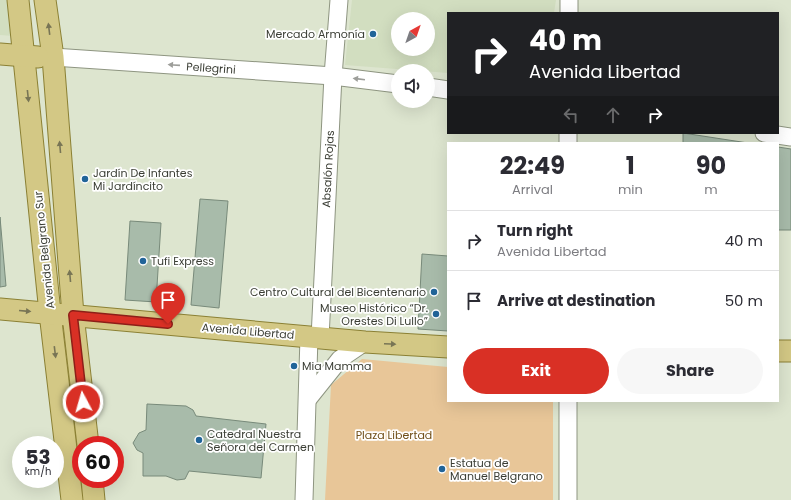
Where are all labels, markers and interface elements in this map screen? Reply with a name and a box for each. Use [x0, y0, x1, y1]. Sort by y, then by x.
north arrow [391, 12, 435, 56]
map controls [391, 12, 435, 108]
text: 40 m [529, 21, 602, 60]
one-way arrow [46, 23, 52, 35]
place label: Mercado Armonía [266, 26, 365, 42]
icon: right [463, 28, 515, 80]
marker: Mercado Armonía [368, 29, 378, 39]
street label: Pellegrini [186, 58, 236, 78]
text: Avenida Libertad [529, 59, 681, 84]
one-way arrow [168, 62, 180, 69]
button: sound [391, 64, 435, 108]
one-way arrow [353, 76, 365, 82]
one-way arrow [25, 90, 31, 102]
icon: left [560, 104, 582, 126]
icon: ahead [602, 104, 624, 126]
icon: right [644, 104, 666, 126]
street label: Absalón Rojas [318, 130, 338, 208]
one-way arrow [56, 141, 63, 153]
text: 22:49 [500, 149, 565, 182]
text: 1 [626, 149, 635, 182]
text: 90 [696, 149, 726, 182]
place label: Jardín De Infantes Mi Jardíncito [93, 165, 193, 194]
marker: Jardín De Infantes Mi Jardíncito [80, 174, 90, 184]
text: Arrival [512, 180, 553, 199]
text: min [618, 180, 643, 199]
text: m [704, 180, 718, 199]
street label: Avenida Belgrano Sur [30, 191, 58, 309]
text: Turn right [497, 220, 573, 241]
icon: right [463, 230, 485, 252]
text: 40 m [725, 230, 763, 251]
text: Avenida Libertad [497, 242, 607, 261]
place label: Tufi Express [151, 253, 214, 269]
marker: Tufi Express [138, 256, 148, 266]
one-way arrow [67, 270, 74, 282]
pin [151, 283, 185, 324]
place label: Centro Cultural del Bicentenario [250, 284, 426, 300]
marker: Centro Cultural del Bicentenario [429, 287, 439, 297]
icon: arrive [157, 289, 179, 311]
icon: arrive [463, 290, 485, 312]
text: Arrive at destination [497, 290, 655, 311]
text: 50 m [725, 290, 763, 311]
place label: Museo Histórico “Dr. Orestes Di Lullo” [320, 300, 428, 329]
one-way arrow [19, 308, 31, 314]
marker: Museo Histórico “Dr. Orestes Di Lullo” [431, 309, 441, 319]
street label: Avenida Libertad [201, 319, 295, 343]
one-way arrow [384, 340, 396, 347]
one-way arrow [52, 346, 58, 358]
button: Exit [463, 348, 609, 394]
button: Share [617, 348, 763, 394]
place label: Mia Mamma [302, 358, 372, 374]
marker: Mia Mamma [289, 361, 299, 371]
position arrow [62, 381, 104, 423]
place label: Catedral Nuestra Señora del Carmen [207, 426, 314, 455]
park label: Plaza Libertad [356, 427, 432, 443]
marker: Catedral Nuestra Señora del Carmen [194, 435, 204, 445]
speed limit sign: 60 [72, 436, 124, 488]
text: 53 [25, 443, 51, 471]
place label: Estatua de Manuel Belgrano [450, 455, 543, 484]
text: km/h [25, 464, 51, 479]
marker: Estatua de Manuel Belgrano [437, 464, 447, 474]

